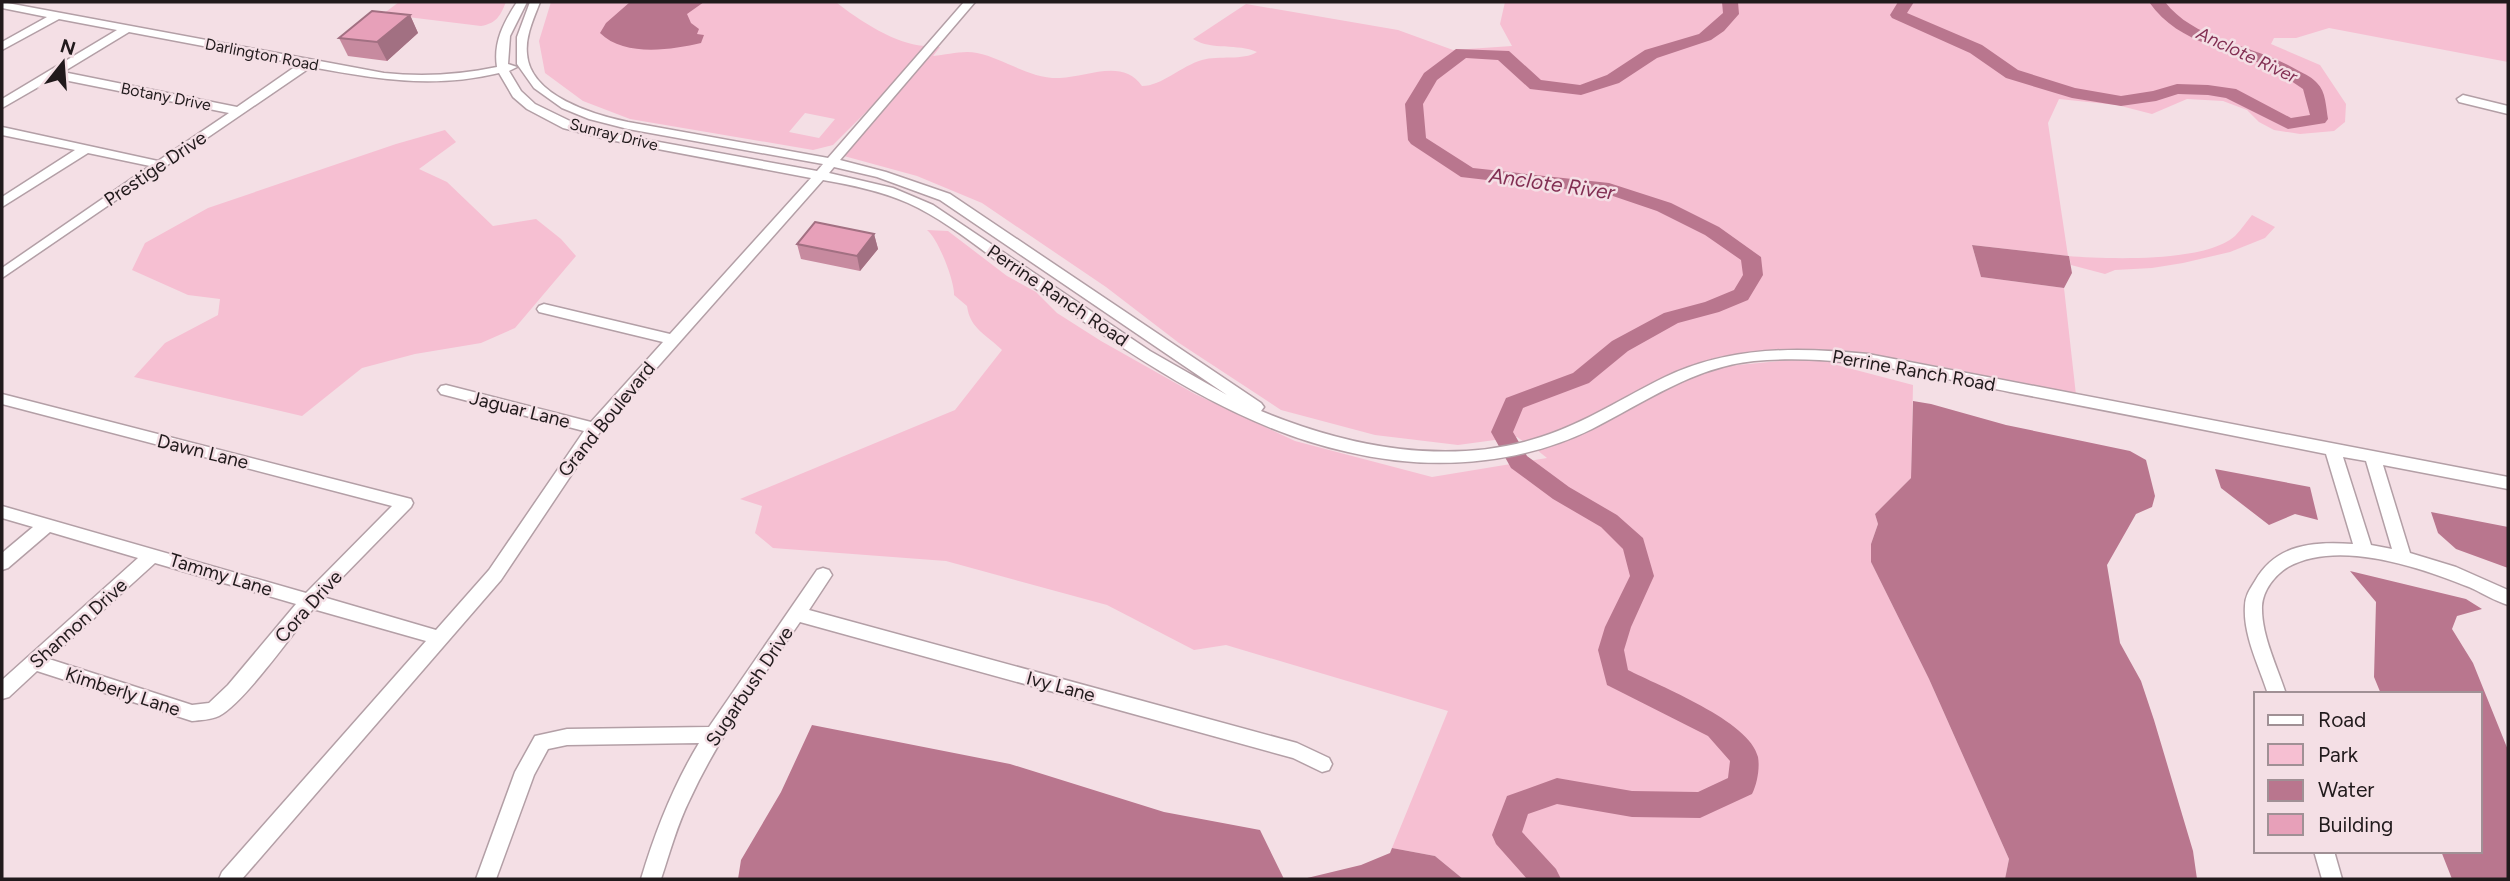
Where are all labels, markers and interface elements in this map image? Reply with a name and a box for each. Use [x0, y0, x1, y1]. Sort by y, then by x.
water label: Anclote River [2192, 22, 2302, 88]
north arrow [28, 28, 98, 98]
text: N [57, 34, 78, 60]
street label: Darlington Road [204, 34, 320, 75]
street label: Botany Drive [119, 78, 213, 115]
street label: Sunray Drive [568, 114, 660, 155]
street label: Prestige Drive [100, 126, 211, 211]
water label: Anclote River [1487, 162, 1617, 205]
street label: Perrine Ranch Road [983, 240, 1133, 351]
street label: Perrine Ranch Road [1830, 345, 1997, 396]
street label: Grand Boulevard [553, 357, 660, 482]
street label: Jaguar Lane [467, 386, 572, 433]
street label: Dawn Lane [155, 429, 251, 474]
street label: Tammy Lane [167, 548, 275, 601]
street label: Cora Drive [270, 565, 347, 647]
street label: Shannon Drive [25, 574, 132, 673]
street label: Sugarbush Drive [701, 622, 798, 750]
street label: Kimberly Lane [62, 662, 183, 721]
street label: Ivy Lane [1024, 666, 1098, 707]
legend [2254, 692, 2482, 853]
text: Road [2318, 707, 2366, 732]
text: Park [2318, 742, 2359, 767]
text: Water [2318, 777, 2374, 802]
text: Building [2318, 812, 2393, 837]

